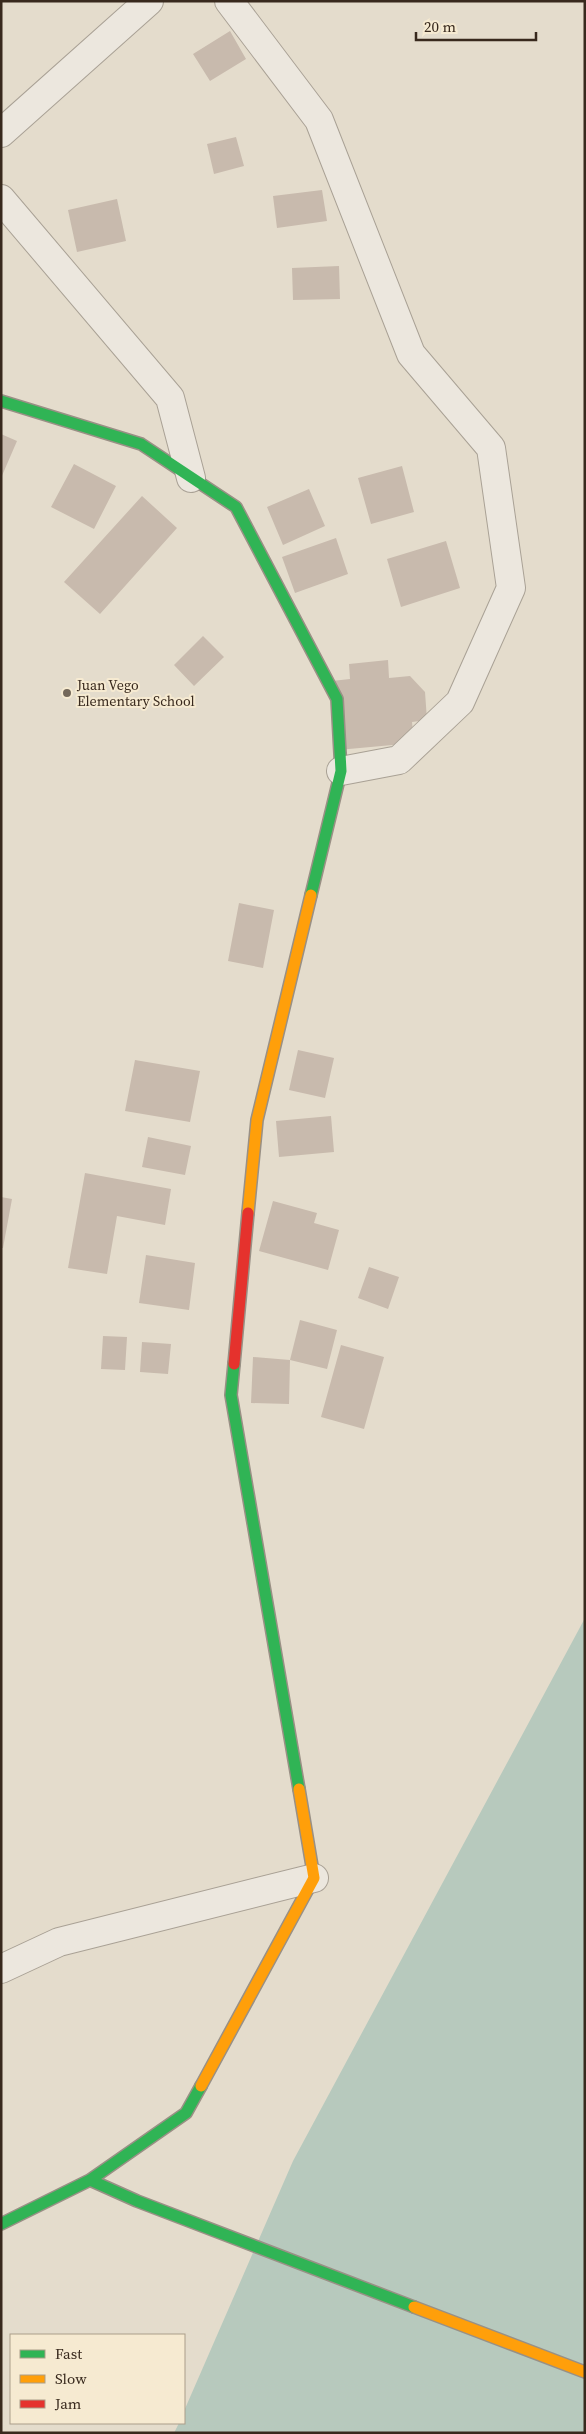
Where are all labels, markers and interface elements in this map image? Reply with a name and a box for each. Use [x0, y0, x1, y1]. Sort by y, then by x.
scale bar [416, 10, 536, 42]
text: 20 m [424, 16, 456, 37]
place label: Juan Vego Elementary School [76, 675, 195, 711]
marker: Juan Vego Elementary School [61, 687, 73, 699]
legend [10, 2334, 185, 2424]
text: Fast [55, 2343, 82, 2364]
text: Slow [55, 2368, 87, 2389]
text: Jam [54, 2393, 82, 2414]

